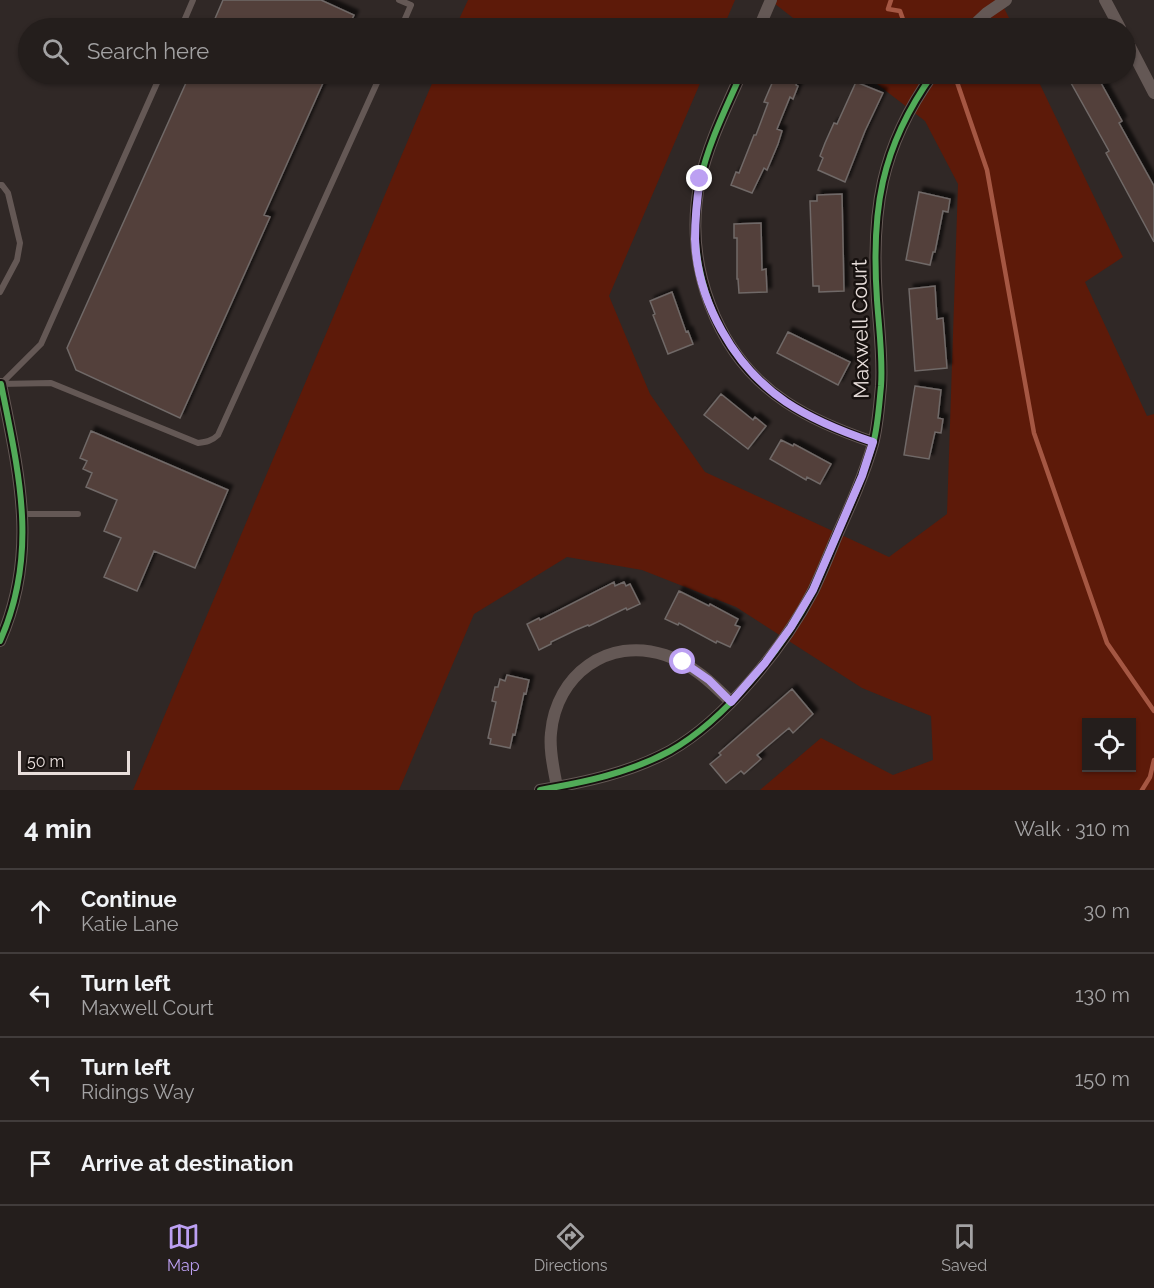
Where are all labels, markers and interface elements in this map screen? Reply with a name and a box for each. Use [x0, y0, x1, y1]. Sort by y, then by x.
search box [18, 18, 1136, 84]
icon: search [39, 35, 72, 68]
text: Search here [87, 38, 209, 64]
route end [686, 165, 712, 191]
street label: Maxwell Court [846, 259, 874, 399]
route start [669, 648, 695, 674]
map controls [1082, 718, 1136, 772]
button: locate [1082, 718, 1136, 772]
scale bar [18, 748, 130, 776]
text: 50 m [27, 752, 64, 771]
text: 4 min [24, 814, 92, 844]
text: Walk · 310 m [1014, 817, 1130, 841]
text: Continue [81, 886, 177, 912]
icon: ahead [24, 895, 57, 928]
text: 30 m [1084, 899, 1130, 923]
text: Katie Lane [81, 912, 179, 936]
text: Turn left [81, 970, 171, 996]
icon: left [24, 979, 57, 1012]
text: 130 m [1075, 983, 1130, 1007]
text: Maxwell Court [81, 996, 214, 1020]
text: Turn left [81, 1054, 171, 1080]
icon: left [24, 1063, 57, 1096]
text: 150 m [1075, 1067, 1130, 1091]
text: Ridings Way [81, 1080, 195, 1104]
icon: arrive [24, 1147, 57, 1180]
text: Arrive at destination [81, 1150, 294, 1176]
tab: Map [167, 1220, 200, 1275]
tab: Directions [534, 1220, 608, 1275]
tab: Saved [941, 1220, 987, 1275]

